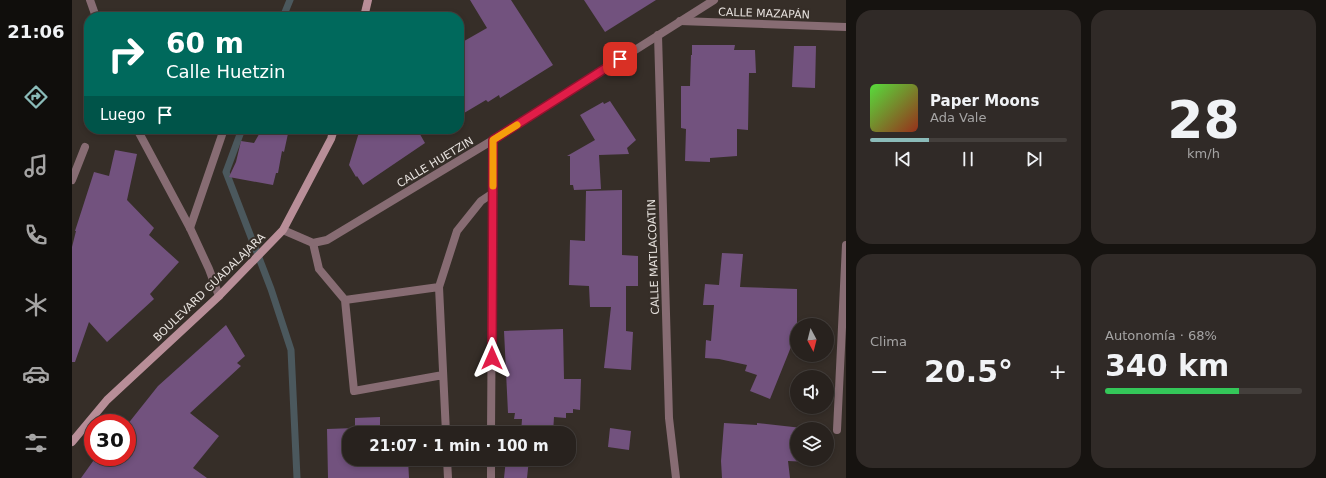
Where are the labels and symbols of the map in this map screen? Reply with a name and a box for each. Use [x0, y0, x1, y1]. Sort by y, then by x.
street label: CALLE MAZAPÁN [718, 5, 810, 22]
pin [603, 42, 637, 76]
street label: CALLE HUETZIN [395, 134, 476, 190]
street label: CALLE MATLACOATIN [645, 199, 662, 315]
street label: BOULEVARD GUADALAJARA [151, 230, 268, 344]
north arrow [790, 318, 834, 362]
position arrow [471, 337, 513, 379]
speed limit sign: 30 [84, 414, 136, 466]

